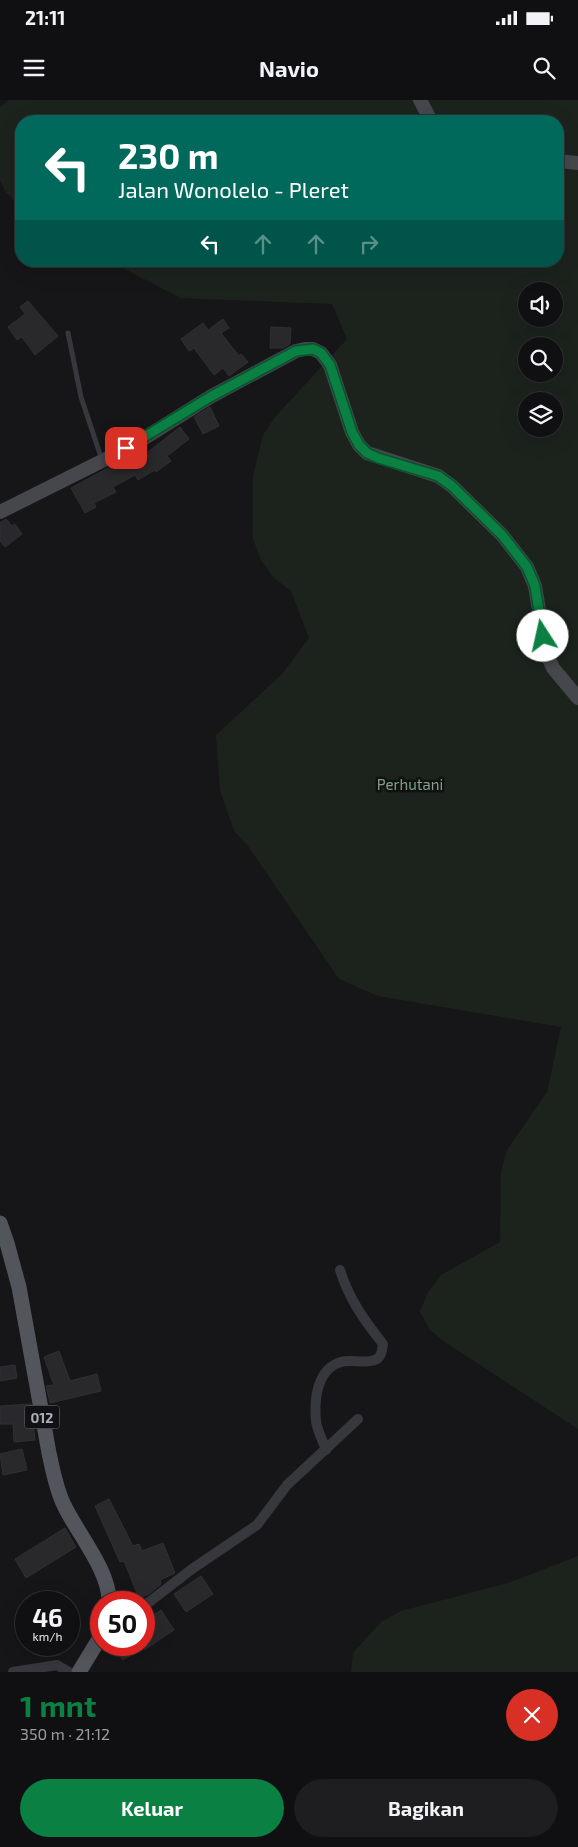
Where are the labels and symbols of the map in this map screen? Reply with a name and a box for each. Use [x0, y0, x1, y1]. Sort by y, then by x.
pin [105, 427, 147, 469]
position arrow [516, 609, 568, 661]
park label: Perhutani [377, 775, 443, 793]
road number: 012 [24, 1405, 60, 1428]
speed limit sign: 50 [90, 1591, 155, 1656]

